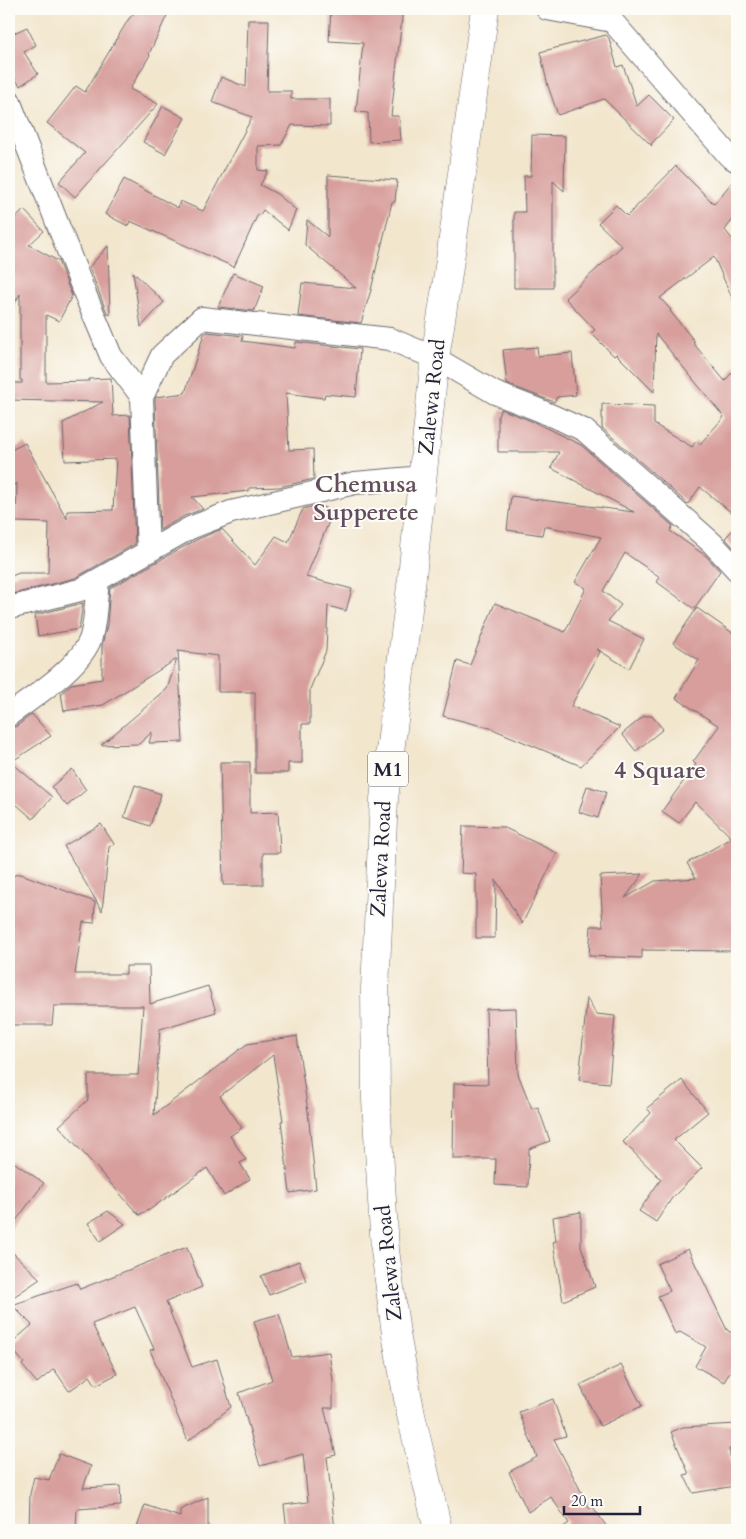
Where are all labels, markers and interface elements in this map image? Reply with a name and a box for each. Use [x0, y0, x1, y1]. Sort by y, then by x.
street label: Zalewa Road [411, 337, 453, 457]
district label: Chemusa Supperete [313, 468, 419, 529]
road number: M1 [368, 752, 408, 786]
district label: 4 Square [614, 754, 706, 787]
street label: Zalewa Road [363, 800, 399, 918]
street label: Zalewa Road [368, 1203, 410, 1323]
scale bar [564, 1484, 640, 1516]
text: 20 m [571, 1491, 603, 1511]

